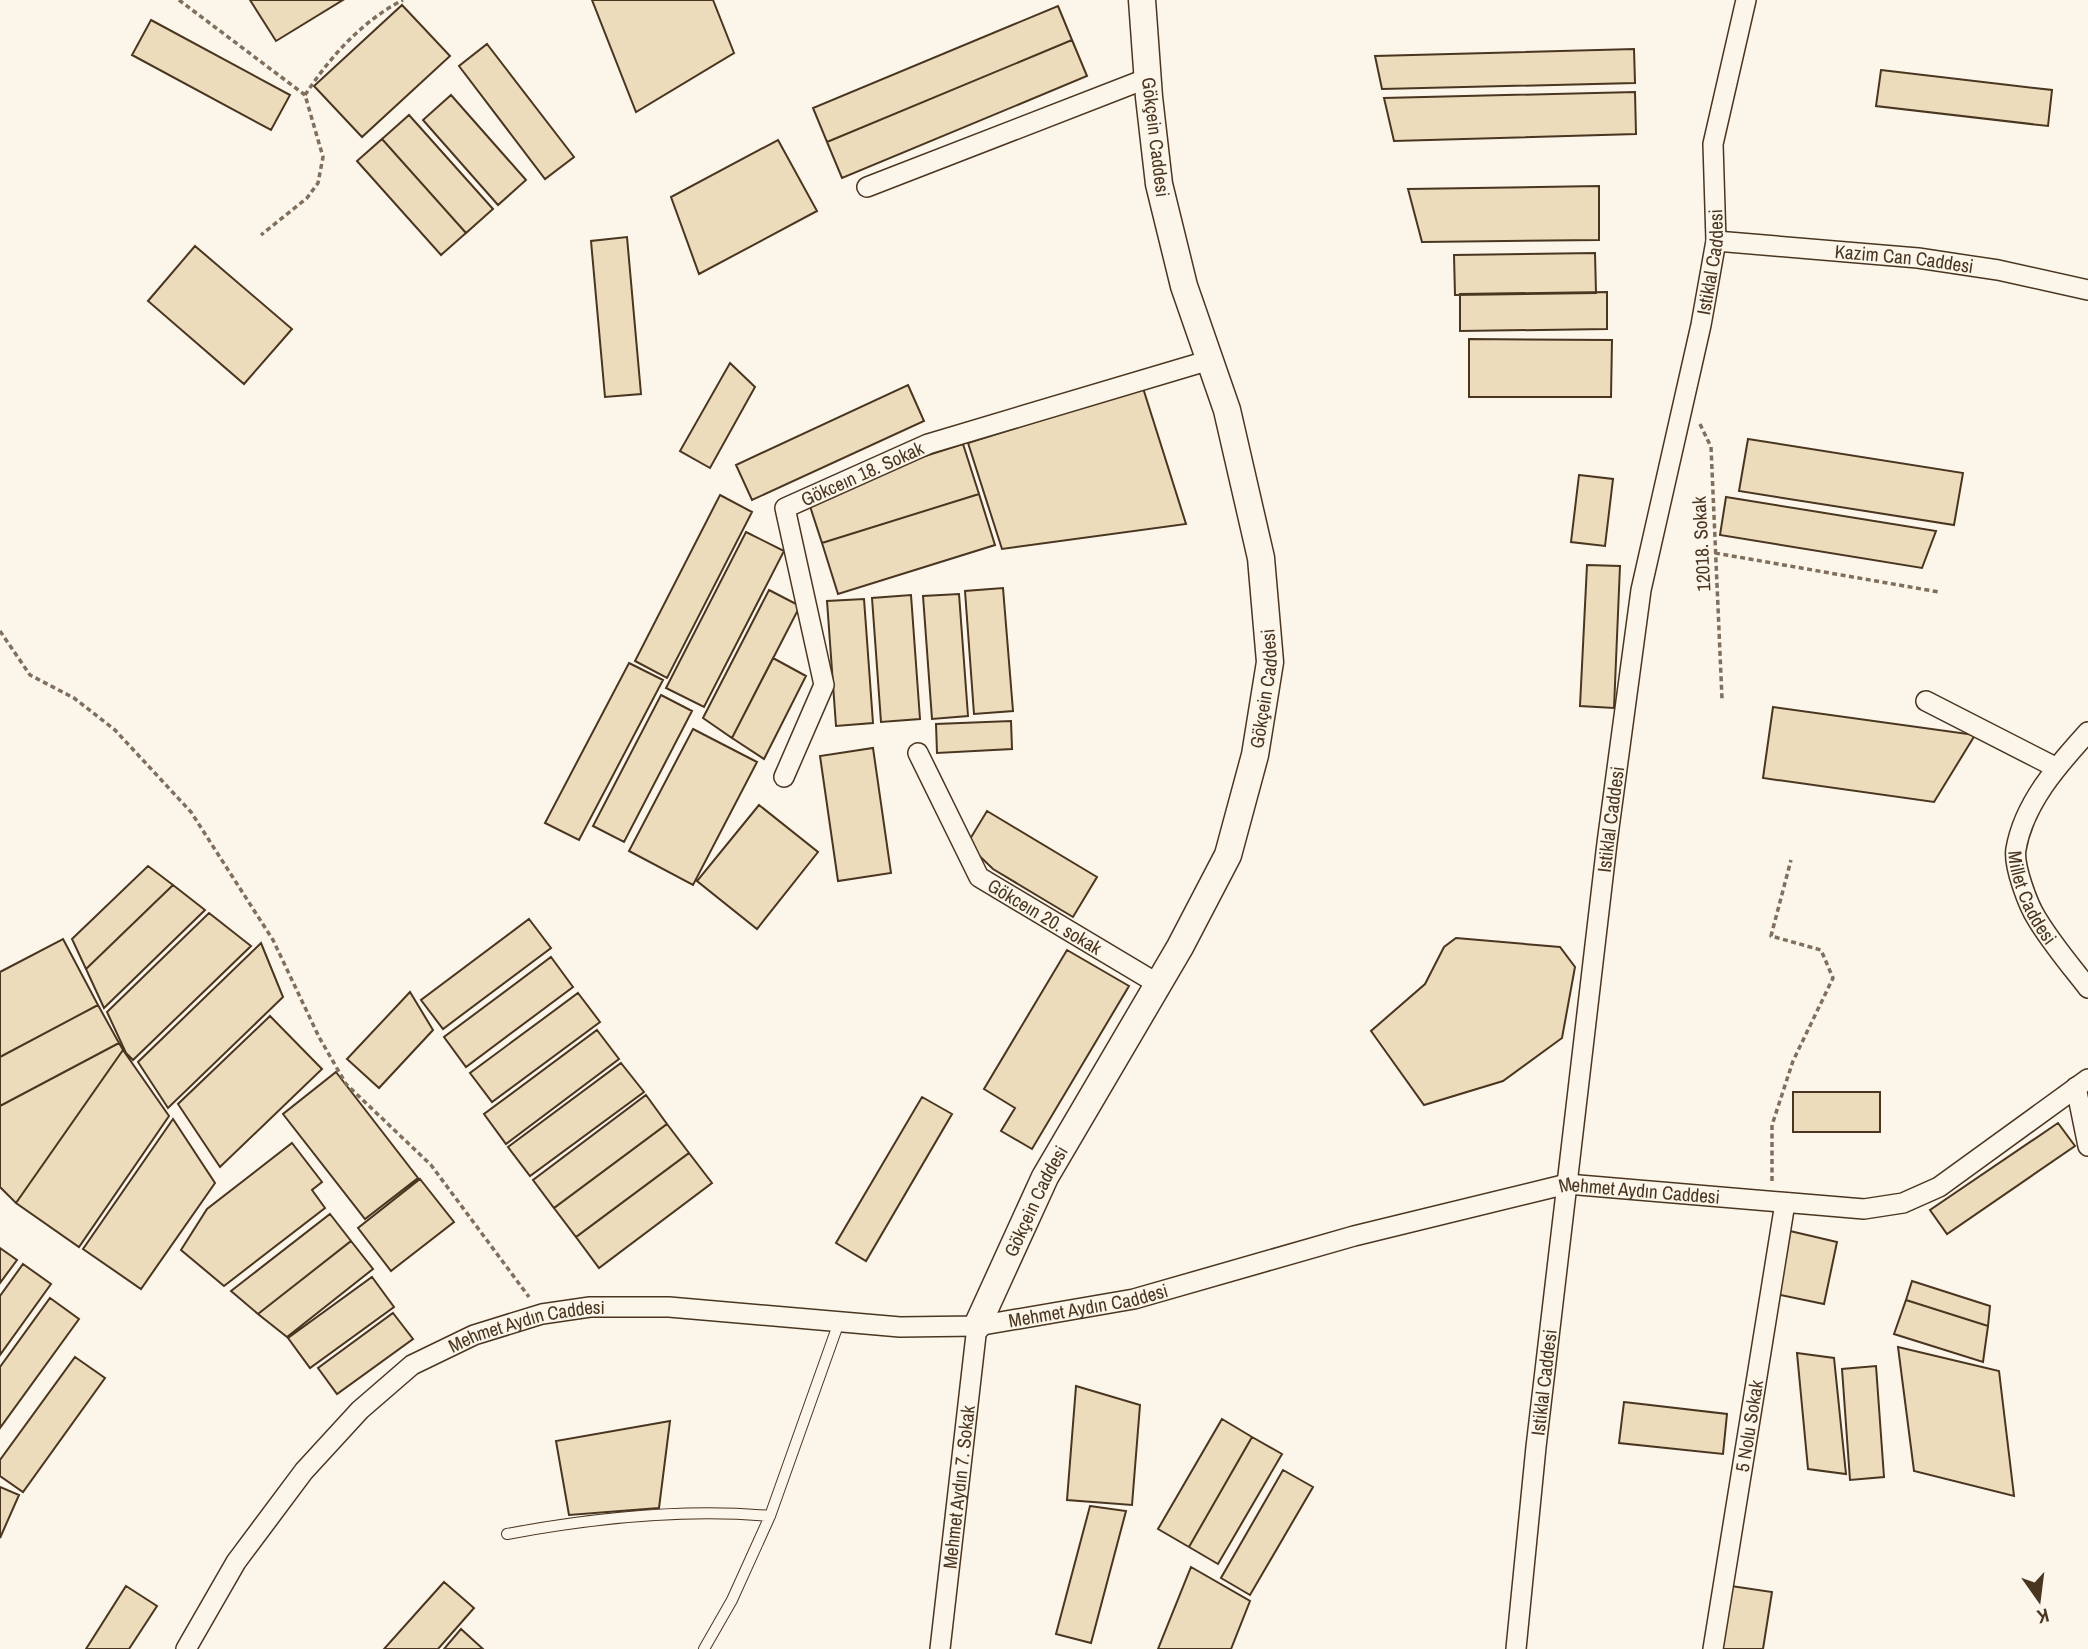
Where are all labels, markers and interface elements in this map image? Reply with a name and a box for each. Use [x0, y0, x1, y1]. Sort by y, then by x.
street label: Gökçein Caddesi [1136, 76, 1176, 198]
street label: Istiklal Caddesi [1690, 209, 1729, 317]
street label: Kazim Can Caddesi [1834, 238, 1975, 279]
street label: Gökceın 18. Sokak [797, 435, 928, 512]
street label: 12018. Sokak [1686, 496, 1716, 592]
street label: Gökçein Caddesi [1243, 628, 1283, 750]
street label: Istiklal Caddesi [1591, 765, 1630, 874]
street label: Millet Caddesi [2002, 850, 2063, 950]
street label: Gökceın 20. sokak [983, 872, 1107, 961]
street label: Gökçein Caddesi [997, 1141, 1074, 1261]
street label: Mehmet Aydın Caddesi [1556, 1170, 1721, 1210]
street label: Mehmet Aydın Caddesi [1006, 1277, 1171, 1333]
street label: Mehmet Aydın Caddesi [444, 1294, 605, 1359]
street label: Istiklal Caddesi [1524, 1328, 1563, 1437]
street label: 5 Nolu Sokak [1729, 1378, 1769, 1474]
street label: Mehmet Aydın 7. Sokak [936, 1404, 981, 1570]
north arrow [2004, 1565, 2074, 1635]
text: K [2034, 1603, 2052, 1631]

